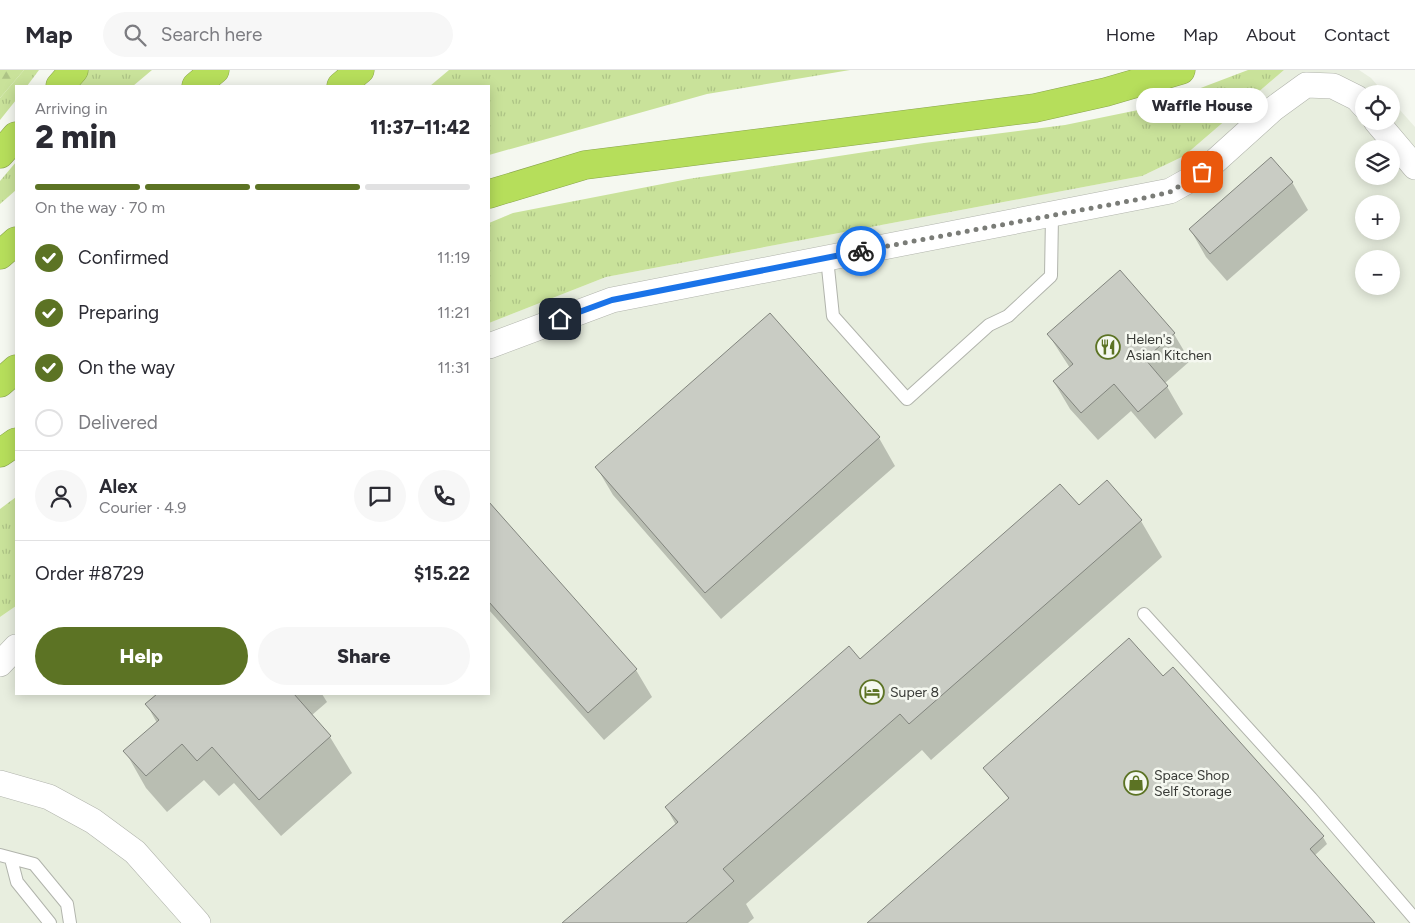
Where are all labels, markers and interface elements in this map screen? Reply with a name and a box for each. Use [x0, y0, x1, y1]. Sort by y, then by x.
search box [103, 12, 453, 57]
text: Map [25, 20, 73, 49]
icon: search [121, 21, 149, 49]
text: Search here [161, 23, 262, 46]
text: Home [1106, 24, 1155, 46]
text: Map [1183, 24, 1218, 46]
text: About [1246, 24, 1296, 46]
text: Contact [1324, 24, 1390, 46]
map controls [1355, 85, 1400, 295]
button: locate [1355, 85, 1400, 130]
callout: Waffle House [1136, 87, 1268, 122]
text: Waffle House [1152, 96, 1252, 115]
text: Arriving in [35, 99, 107, 118]
text: 11:37–11:42 [370, 116, 470, 139]
text: 2 min [35, 118, 117, 156]
button: layers [1355, 140, 1400, 185]
pin [1181, 151, 1223, 193]
icon: bag [1188, 158, 1216, 186]
button: + [1355, 195, 1400, 240]
text: On the way · 70 m [35, 198, 165, 217]
courier [836, 226, 886, 276]
icon: bike [847, 237, 875, 265]
icon: check [35, 244, 63, 272]
text: Confirmed [78, 246, 169, 269]
text: 11:19 [437, 248, 470, 267]
button: − [1355, 250, 1400, 295]
pin [539, 298, 581, 340]
icon: check [35, 299, 63, 327]
text: Preparing [78, 301, 159, 324]
text: 11:21 [437, 303, 470, 322]
icon: home [546, 305, 574, 333]
place label: Helen's Asian Kitchen [1126, 331, 1212, 364]
restaurant icon: Helen's Asian Kitchen [1095, 334, 1121, 360]
icon: check [35, 354, 63, 382]
text: On the way [78, 356, 175, 379]
text: 11:31 [437, 358, 470, 377]
text: Delivered [78, 411, 158, 434]
button: person [35, 470, 87, 522]
button: chat [354, 470, 406, 522]
button: phone [418, 470, 470, 522]
text: Alex [99, 475, 138, 498]
text: Courier · 4.9 [99, 498, 186, 517]
text: Order #8729 [35, 562, 144, 585]
text: $15.22 [414, 562, 470, 585]
button: Help [35, 627, 248, 685]
button: Share [258, 627, 470, 685]
hotel icon: Super 8 [859, 679, 885, 705]
place label: Super 8 [890, 684, 939, 701]
place label: Space Shop Self Storage [1154, 767, 1232, 800]
shop icon: Space Shop Self Storage [1123, 770, 1149, 796]

